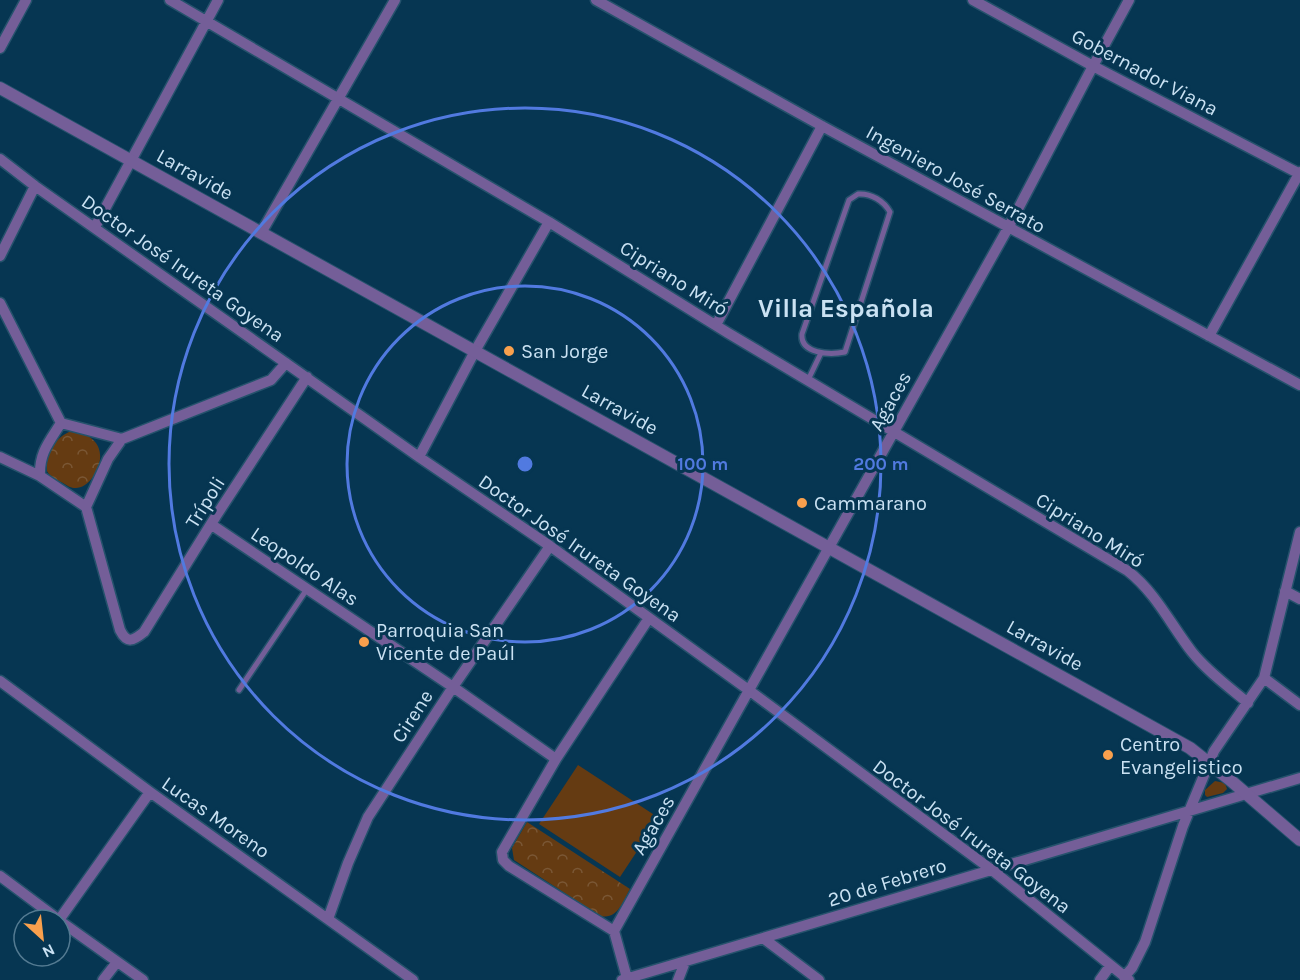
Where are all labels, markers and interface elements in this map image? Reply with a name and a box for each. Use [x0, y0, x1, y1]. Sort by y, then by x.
street label: Gobernador Viana [1068, 24, 1222, 121]
street label: Ingeniero José Serrato [862, 121, 1049, 238]
street label: Larravide [152, 144, 237, 205]
street label: Doctor José Irureta Goyena [77, 190, 288, 347]
street label: Cipriano Miró [616, 236, 732, 321]
district label: Villa Española [758, 293, 934, 324]
place label: San Jorge [521, 340, 608, 363]
marker: San Jorge [502, 344, 516, 358]
street label: Agaces [865, 367, 916, 435]
street label: Larravide [577, 379, 662, 440]
text: 100 m [678, 453, 728, 475]
text: 200 m [853, 453, 909, 475]
centre of rings [515, 454, 535, 474]
street label: Doctor José Irureta Goyena [474, 470, 685, 627]
street label: Trípoli [181, 472, 230, 532]
street label: Cipriano Miró [1032, 488, 1148, 573]
place label: Cammarano [814, 492, 927, 515]
marker: Cammarano [795, 496, 809, 510]
street label: Leopoldo Alas [247, 522, 363, 611]
street label: Larravide [1002, 615, 1087, 676]
place label: Parroquia San Vicente de Paúl [376, 619, 515, 665]
marker: Parroquia San Vicente de Paúl [357, 635, 371, 649]
street label: Cirene [387, 686, 438, 747]
place label: Centro Evangelistico [1120, 733, 1243, 779]
marker: Centro Evangelistico [1101, 748, 1115, 762]
street label: Doctor José Irureta Goyena [868, 755, 1075, 918]
street label: Lucas Moreno [157, 772, 274, 863]
street label: Agaces [627, 791, 680, 859]
street label: 20 de Febrero [825, 854, 949, 911]
north arrow [12, 908, 72, 968]
text: N [39, 940, 58, 962]

